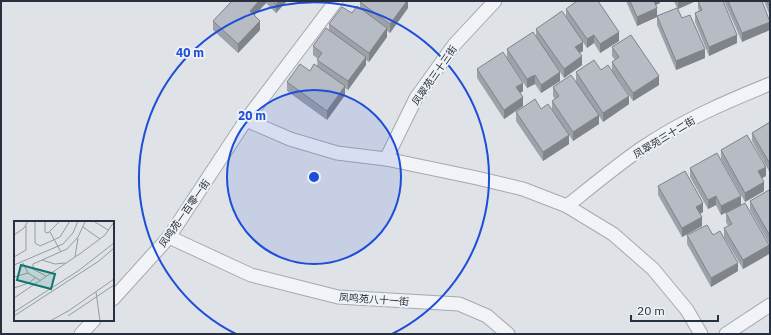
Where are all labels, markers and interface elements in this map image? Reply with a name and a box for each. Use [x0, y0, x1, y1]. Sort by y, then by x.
street label: 凤翠苑三十三街 [409, 43, 460, 108]
text: 40 m [176, 45, 204, 60]
text: 20 m [238, 108, 266, 123]
street label: 凤翠苑三十二街 [631, 114, 698, 161]
centre of rings [307, 170, 321, 184]
street label: 凤鸣苑一百零一街 [156, 177, 213, 250]
inset map [14, 221, 114, 321]
street label: 凤鸣苑八十一街 [339, 291, 409, 308]
scale bar [631, 297, 718, 323]
text: 20 m [637, 303, 665, 318]

